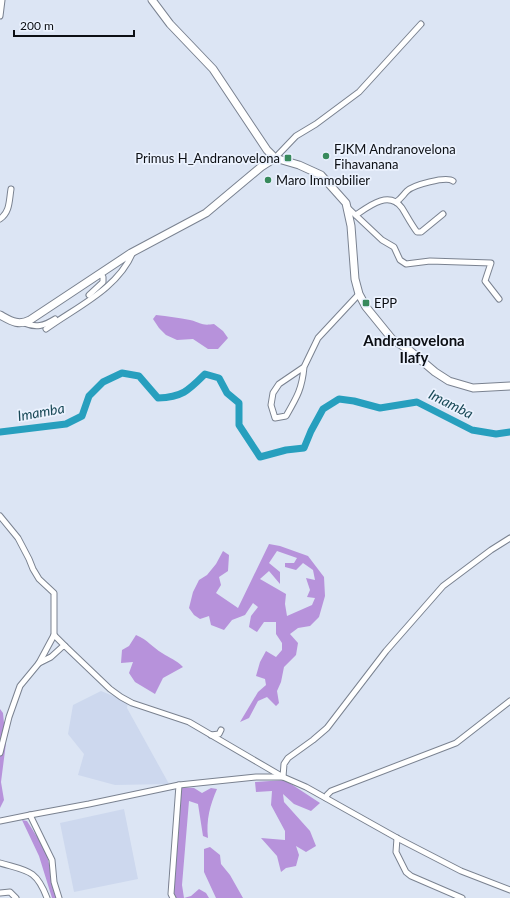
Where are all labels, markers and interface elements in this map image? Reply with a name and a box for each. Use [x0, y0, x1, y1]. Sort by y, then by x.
scale bar [14, 12, 134, 38]
text: 200 m [20, 18, 54, 33]
place label: FJKM Andranovelona Fihavanana [334, 141, 456, 172]
place label: Primus H_Andranovelona [135, 150, 280, 166]
marker: FJKM Andranovelona Fihavanana [321, 151, 331, 161]
marker: Primus H_Andranovelona [283, 153, 293, 163]
place label: Maro Immobilier [276, 172, 370, 188]
marker: Maro Immobilier [263, 175, 273, 185]
place label: EPP [374, 295, 397, 311]
marker: EPP [361, 298, 371, 308]
district label: Andranovelona Ilafy [362, 331, 465, 366]
water label: Imamba [426, 385, 476, 422]
water label: Imamba [16, 399, 66, 424]

